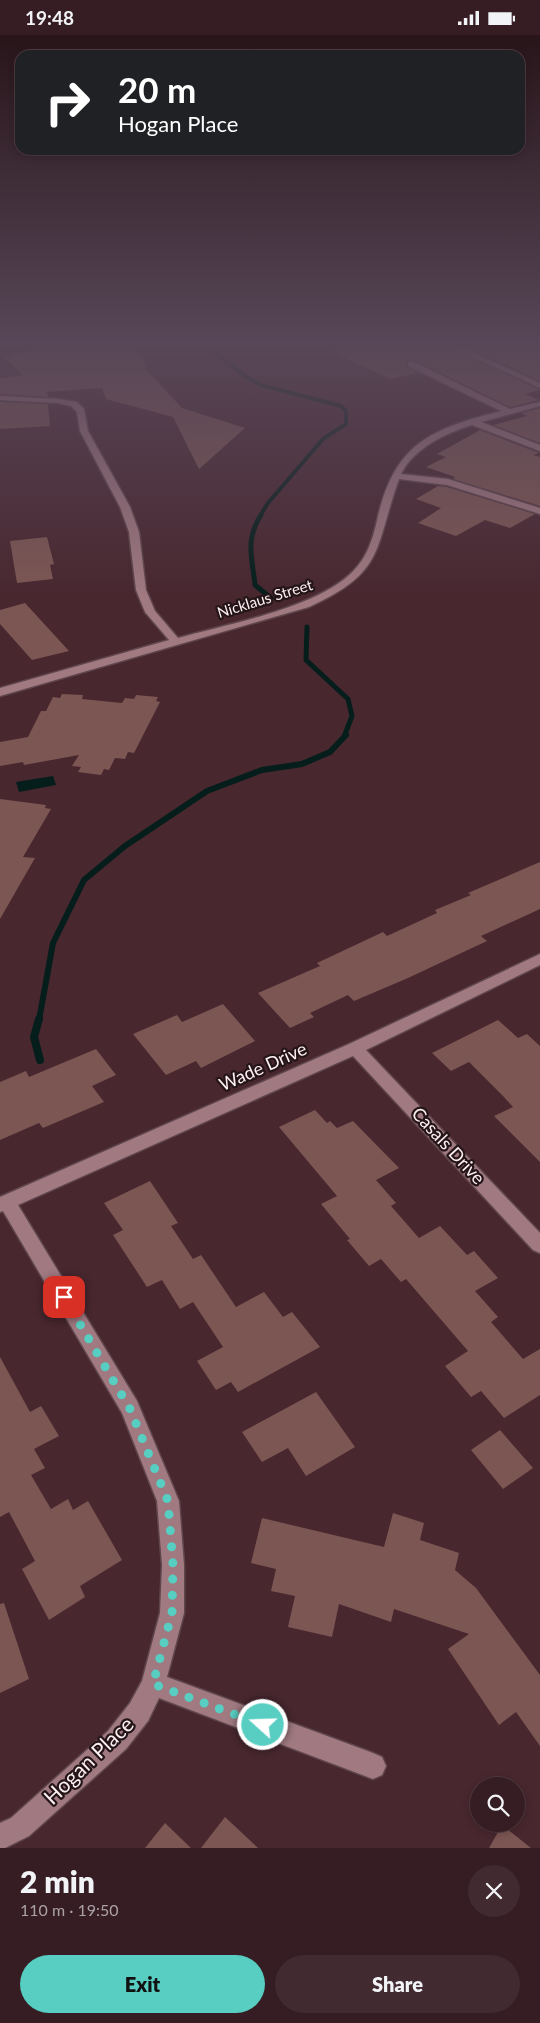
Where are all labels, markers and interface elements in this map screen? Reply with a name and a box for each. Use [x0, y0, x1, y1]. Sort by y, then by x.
text: 19:48 [25, 6, 74, 29]
text: 20 m [118, 68, 196, 110]
icon: right [35, 70, 100, 135]
text: Hogan Place [118, 110, 238, 137]
street label: Nicklaus Street [215, 575, 315, 621]
street label: Wade Drive [215, 1037, 310, 1095]
street label: Casals Drive [408, 1102, 490, 1188]
pin [43, 1276, 85, 1318]
icon: arrive [50, 1283, 78, 1311]
position arrow [236, 1698, 288, 1750]
street label: Hogan Place [38, 1711, 138, 1809]
map controls [470, 1777, 525, 1832]
button: search [470, 1777, 525, 1832]
text: 2 min [20, 1863, 95, 1899]
button: close [468, 1865, 520, 1917]
text: 110 m · 19:50 [20, 1900, 119, 1919]
button: Exit [20, 1955, 265, 2013]
button: Share [275, 1955, 520, 2013]

